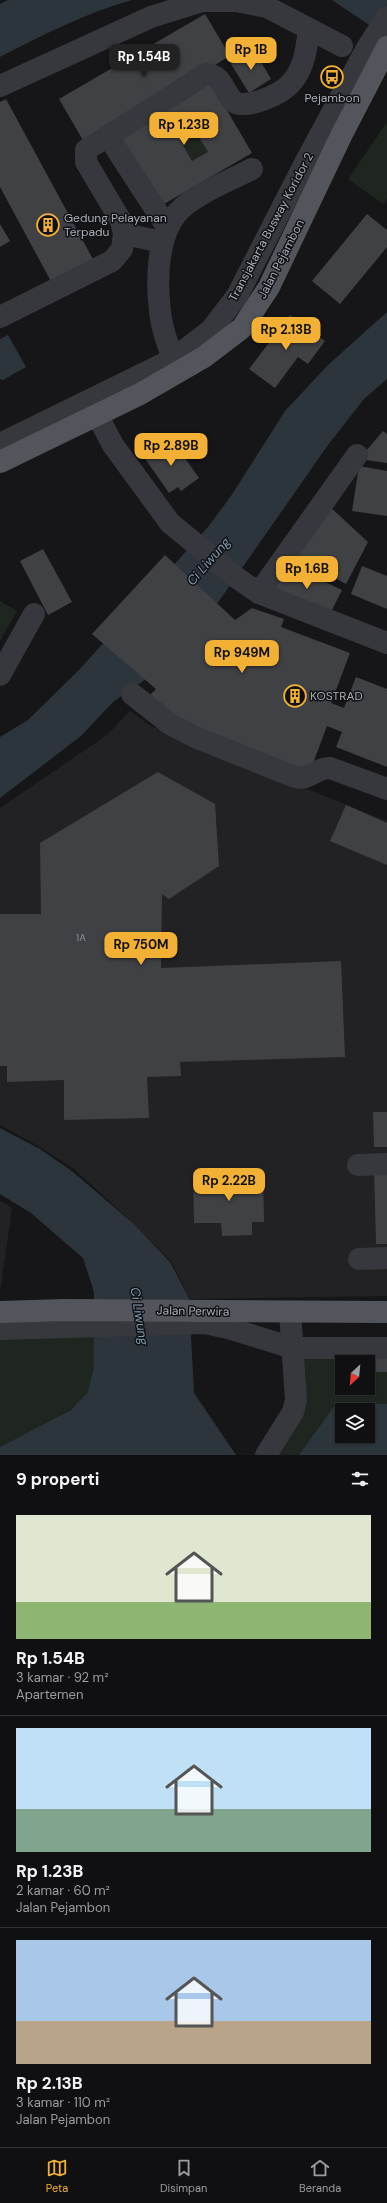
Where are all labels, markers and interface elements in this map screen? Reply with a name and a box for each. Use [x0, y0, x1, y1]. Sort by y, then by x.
pin: Rp 1B [223, 37, 279, 71]
text: Rp 1B [235, 41, 267, 58]
pin: Rp 1.54B [103, 44, 185, 78]
text: Rp 1.54B [118, 48, 170, 65]
bus stop icon: Pejambon [319, 64, 345, 90]
place label: Pejambon [304, 90, 360, 106]
pin: Rp 1.23B [143, 112, 225, 146]
text: Rp 1.23B [158, 116, 210, 133]
street label: Transjakarta Busway Koridor 2 [225, 150, 317, 304]
place label: Gedung Pelayanan Terpadu [64, 210, 167, 240]
building icon: Gedung Pelayanan Terpadu [35, 212, 61, 238]
street label: Jalan Pejambon [254, 217, 308, 301]
pin: Rp 2.13B [245, 317, 327, 351]
text: Rp 2.13B [261, 321, 312, 338]
pin: Rp 2.89B [130, 433, 212, 467]
text: Rp 2.89B [143, 437, 199, 454]
water label: Ci Liwung [183, 533, 234, 589]
pin: Rp 1.6B [270, 556, 344, 590]
text: Rp 1.6B [285, 560, 329, 577]
pin: Rp 949M [205, 640, 279, 674]
text: Rp 949M [214, 644, 270, 661]
building icon: KOSTRAD [282, 683, 308, 709]
place label: KOSTRAD [310, 688, 363, 704]
house number: 1A [76, 931, 86, 944]
pin: Rp 750M [104, 932, 178, 966]
text: Rp 750M [113, 936, 169, 953]
pin: Rp 2.22B [188, 1168, 270, 1202]
text: Rp 2.22B [202, 1172, 256, 1189]
water label: Ci Liwung [127, 1286, 153, 1347]
street label: Jalan Perwira [157, 1302, 229, 1320]
north arrow [335, 1355, 375, 1395]
map controls [335, 1355, 375, 1443]
button: layers [335, 1403, 375, 1443]
text: 9 properti [16, 1468, 99, 1490]
icon: filters [349, 1468, 371, 1490]
icon: home [158, 1541, 230, 1613]
text: Rp 1.54B [16, 1647, 85, 1669]
text: 3 kamar · 92 m² [16, 1669, 108, 1686]
text: Apartemen [16, 1686, 83, 1703]
icon: home [158, 1754, 230, 1826]
text: Rp 1.23B [16, 1860, 83, 1882]
text: 2 kamar · 60 m² [16, 1882, 110, 1899]
text: Jalan Pejambon [16, 1899, 110, 1916]
icon: home [158, 1966, 230, 2038]
text: Rp 2.13B [16, 2072, 83, 2094]
text: 3 kamar · 110 m² [16, 2094, 110, 2111]
text: Jalan Pejambon [16, 2111, 110, 2128]
tab: Peta [46, 2157, 68, 2195]
tab: Disimpan [160, 2157, 207, 2195]
tab: Beranda [299, 2157, 341, 2195]

